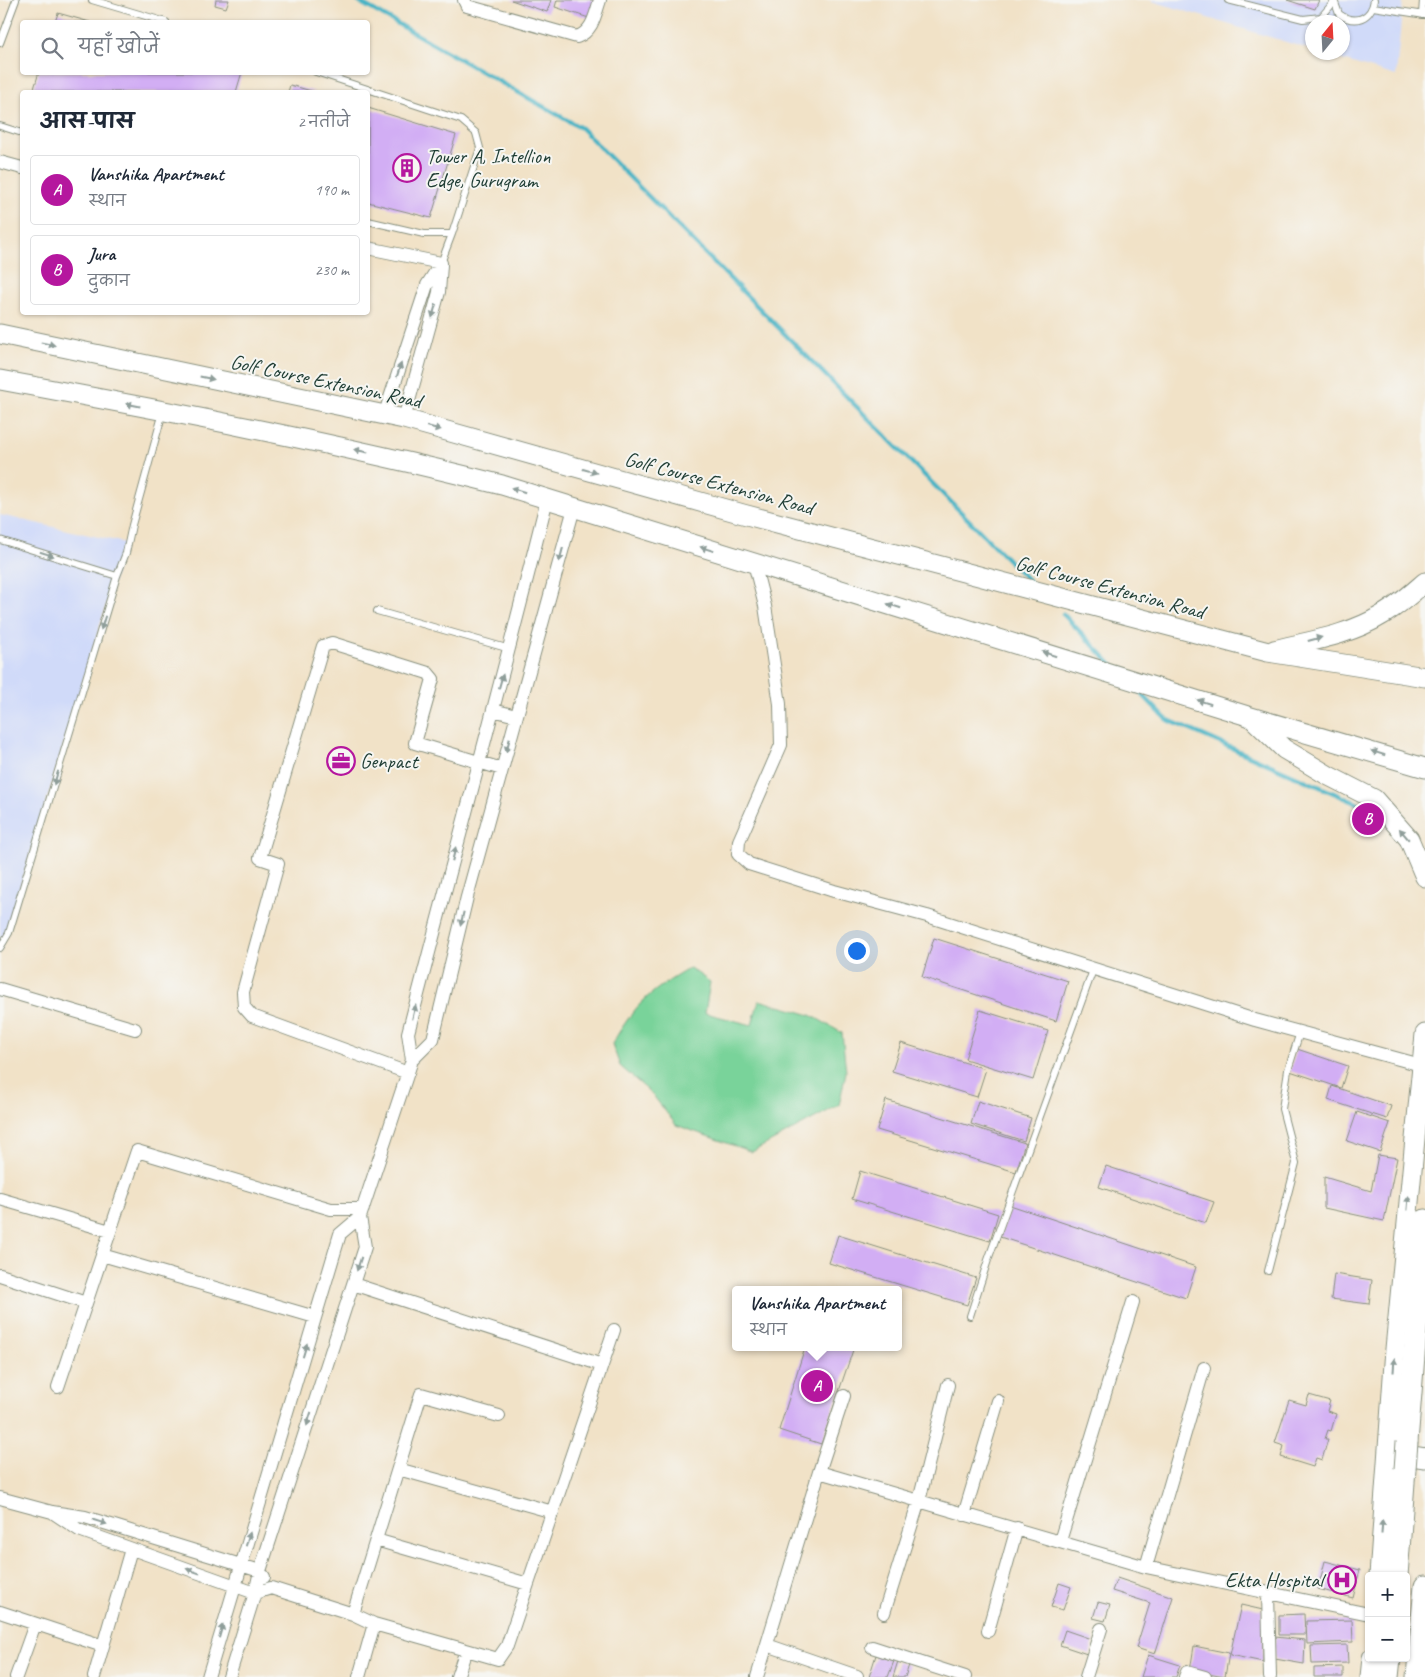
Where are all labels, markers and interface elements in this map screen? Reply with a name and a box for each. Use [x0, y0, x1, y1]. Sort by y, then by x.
north arrow [1305, 15, 1350, 60]
search box [20, 20, 370, 75]
icon: search [38, 34, 66, 62]
text: यहाँ खोजें [78, 35, 159, 59]
text: आस-पास [40, 108, 134, 134]
text: 2 नतीजे [297, 112, 350, 132]
place label: Tower A, Intellion Edge, Gurugram [426, 143, 551, 193]
building icon: Tower A, Intellion Edge, Gurugram [392, 153, 422, 183]
text: Vanshika Apartment [88, 162, 224, 186]
text: A [53, 180, 61, 200]
text: 190 m [315, 180, 349, 200]
text: स्थान [88, 191, 126, 211]
text: Jura [88, 242, 115, 266]
text: B [53, 260, 61, 280]
text: 230 m [315, 260, 349, 280]
text: दुकान [88, 271, 130, 291]
one-way arrow [430, 303, 438, 318]
one-way arrow [40, 340, 55, 348]
street label: Golf Course Extension Road [228, 348, 427, 415]
one-way arrow [396, 362, 404, 377]
one-way arrow [199, 374, 214, 382]
one-way arrow [124, 401, 140, 409]
one-way arrow [426, 424, 441, 432]
street label: Golf Course Extension Road [622, 445, 820, 522]
one-way arrow [352, 446, 368, 454]
one-way arrow [583, 468, 598, 476]
one-way arrow [511, 485, 526, 493]
one-way arrow [699, 544, 714, 552]
one-way arrow [557, 547, 565, 563]
street label: Golf Course Extension Road [1013, 549, 1211, 626]
one-way arrow [39, 551, 54, 558]
one-way arrow [886, 602, 901, 610]
one-way arrow [98, 615, 106, 630]
one-way arrow [1308, 635, 1323, 643]
one-way arrow [1041, 650, 1056, 658]
one-way arrow [497, 673, 505, 688]
one-way arrow [1196, 698, 1211, 706]
one-way arrow [504, 738, 512, 753]
office icon: Genpact [326, 746, 356, 776]
place label: Genpact [360, 748, 420, 774]
one-way arrow [1371, 749, 1386, 757]
one-way arrow [51, 771, 59, 786]
pin: B [1352, 800, 1384, 838]
one-way arrow [1399, 827, 1410, 840]
one-way arrow [450, 847, 458, 862]
one-way arrow [458, 912, 466, 927]
your location [844, 938, 870, 964]
one-way arrow [410, 1004, 418, 1019]
one-way arrow [1405, 1195, 1413, 1211]
one-way arrow [355, 1257, 363, 1272]
popup [732, 1286, 902, 1351]
text: Vanshika Apartment [749, 1291, 885, 1315]
text: स्थान [749, 1320, 787, 1340]
one-way arrow [302, 1342, 310, 1357]
one-way arrow [1390, 1357, 1398, 1373]
pin: A [801, 1367, 833, 1405]
one-way arrow [305, 1412, 313, 1427]
one-way arrow [93, 1518, 108, 1526]
one-way arrow [1378, 1519, 1386, 1535]
one-way arrow [245, 1531, 252, 1546]
hospital icon: Ekta Hospital [1327, 1565, 1357, 1595]
one-way arrow [185, 1567, 200, 1575]
place label: Ekta Hospital [1225, 1567, 1326, 1593]
map controls [1365, 1572, 1410, 1662]
button: + [1365, 1572, 1410, 1617]
button: − [1365, 1617, 1410, 1662]
one-way arrow [218, 1624, 226, 1639]

